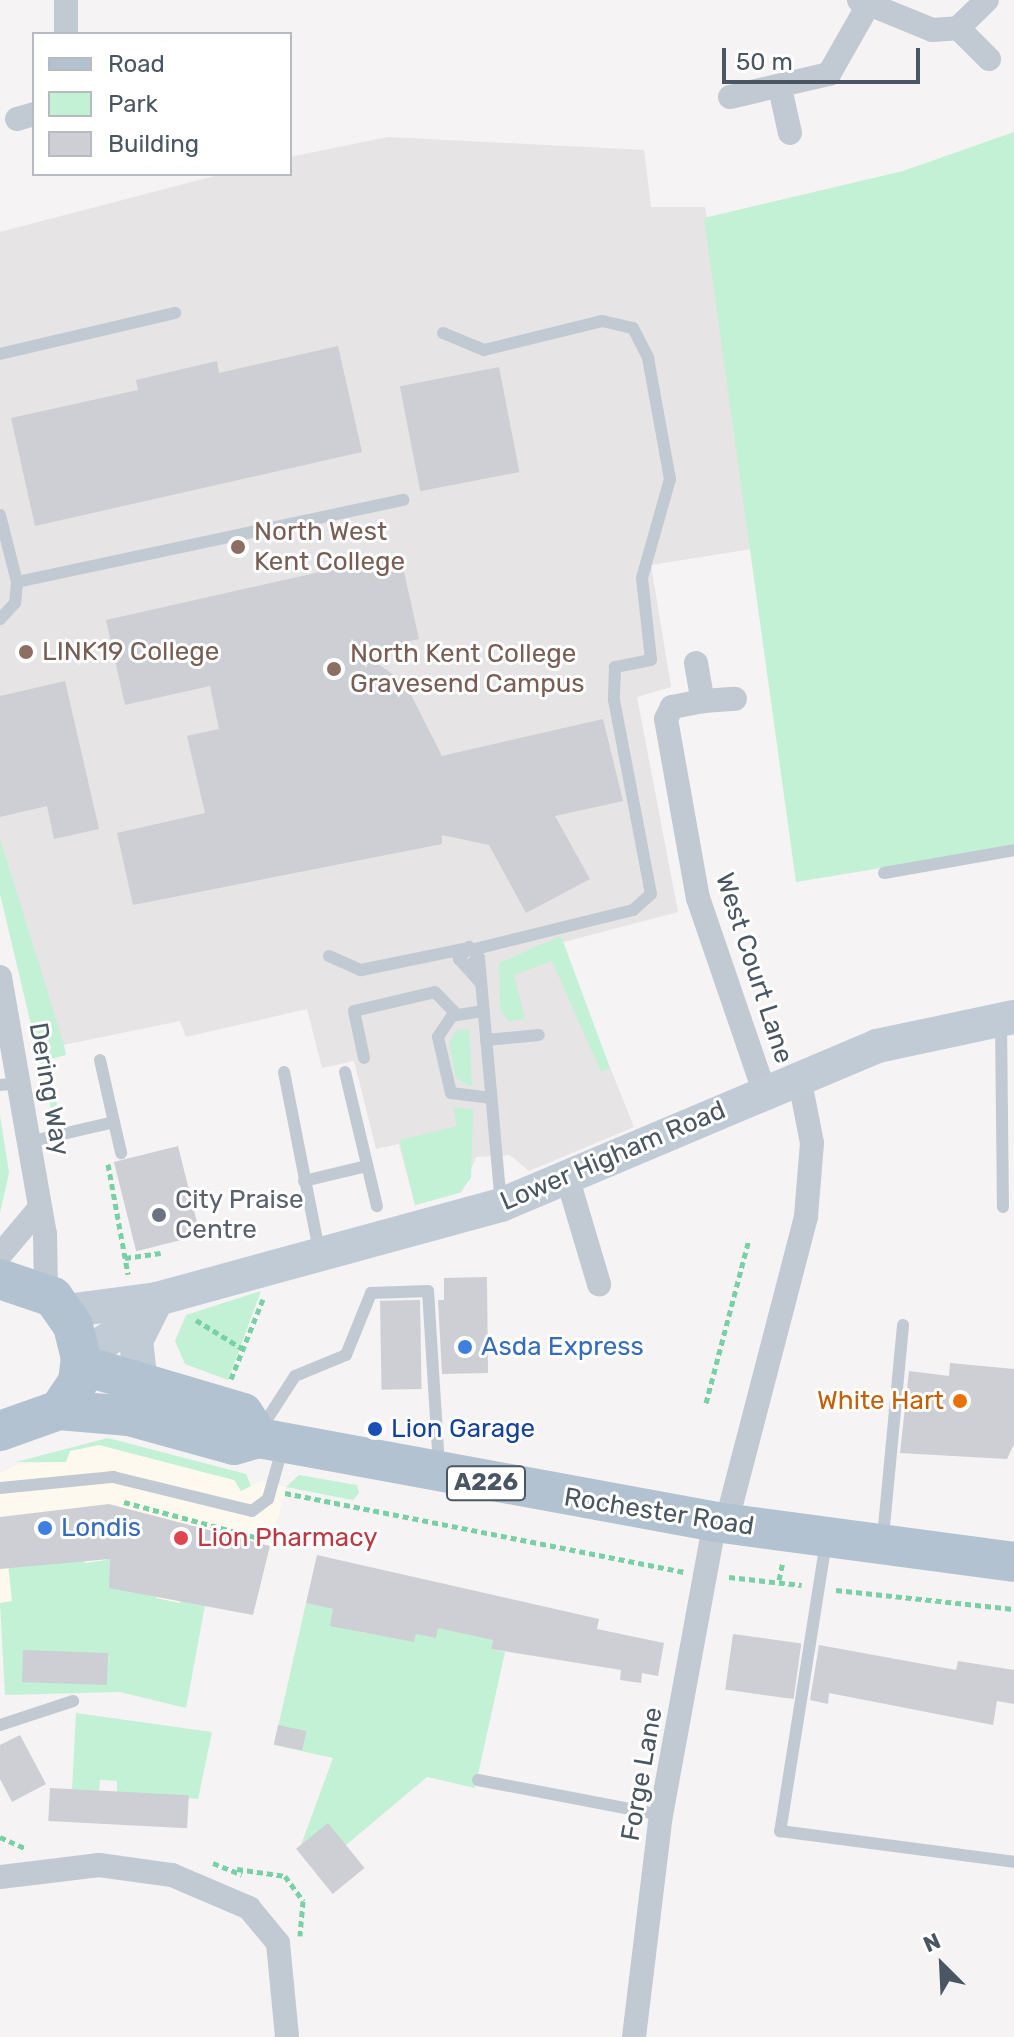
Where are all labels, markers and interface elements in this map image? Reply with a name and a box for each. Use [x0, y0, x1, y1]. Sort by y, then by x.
legend [32, 32, 292, 176]
scale bar [726, 32, 924, 82]
text: 50 m [736, 48, 793, 76]
text: Road [108, 50, 165, 78]
text: Park [108, 90, 158, 118]
text: Building [108, 130, 199, 158]
place label: North West Kent College [254, 516, 405, 578]
marker: North West Kent College [229, 538, 247, 556]
place label: LINK19 College [42, 636, 219, 668]
place label: North Kent College Gravesend Campus [350, 638, 585, 700]
marker: LINK19 College [17, 643, 35, 661]
marker: North Kent College Gravesend Campus [325, 660, 343, 678]
street label: West Court Lane [709, 869, 799, 1067]
street label: Dering Way [22, 1020, 76, 1158]
street label: Lower Higham Road [496, 1094, 730, 1218]
place label: City Praise Centre [175, 1184, 304, 1246]
marker: City Praise Centre [150, 1206, 168, 1224]
place label: Asda Express [481, 1331, 644, 1363]
marker: Asda Express [456, 1338, 474, 1356]
place label: White Hart [817, 1385, 944, 1417]
marker: White Hart [951, 1392, 969, 1410]
place label: Lion Garage [391, 1413, 535, 1445]
marker: Lion Garage [366, 1420, 384, 1438]
road number: A226 [444, 1463, 528, 1503]
street label: Rochester Road [562, 1482, 756, 1542]
place label: Londis [61, 1512, 141, 1544]
marker: Londis [36, 1519, 54, 1537]
place label: Lion Pharmacy [197, 1522, 378, 1554]
marker: Lion Pharmacy [172, 1529, 190, 1547]
street label: Forge Lane [615, 1705, 669, 1843]
north arrow [902, 1925, 982, 2005]
text: N [919, 1927, 945, 1958]

